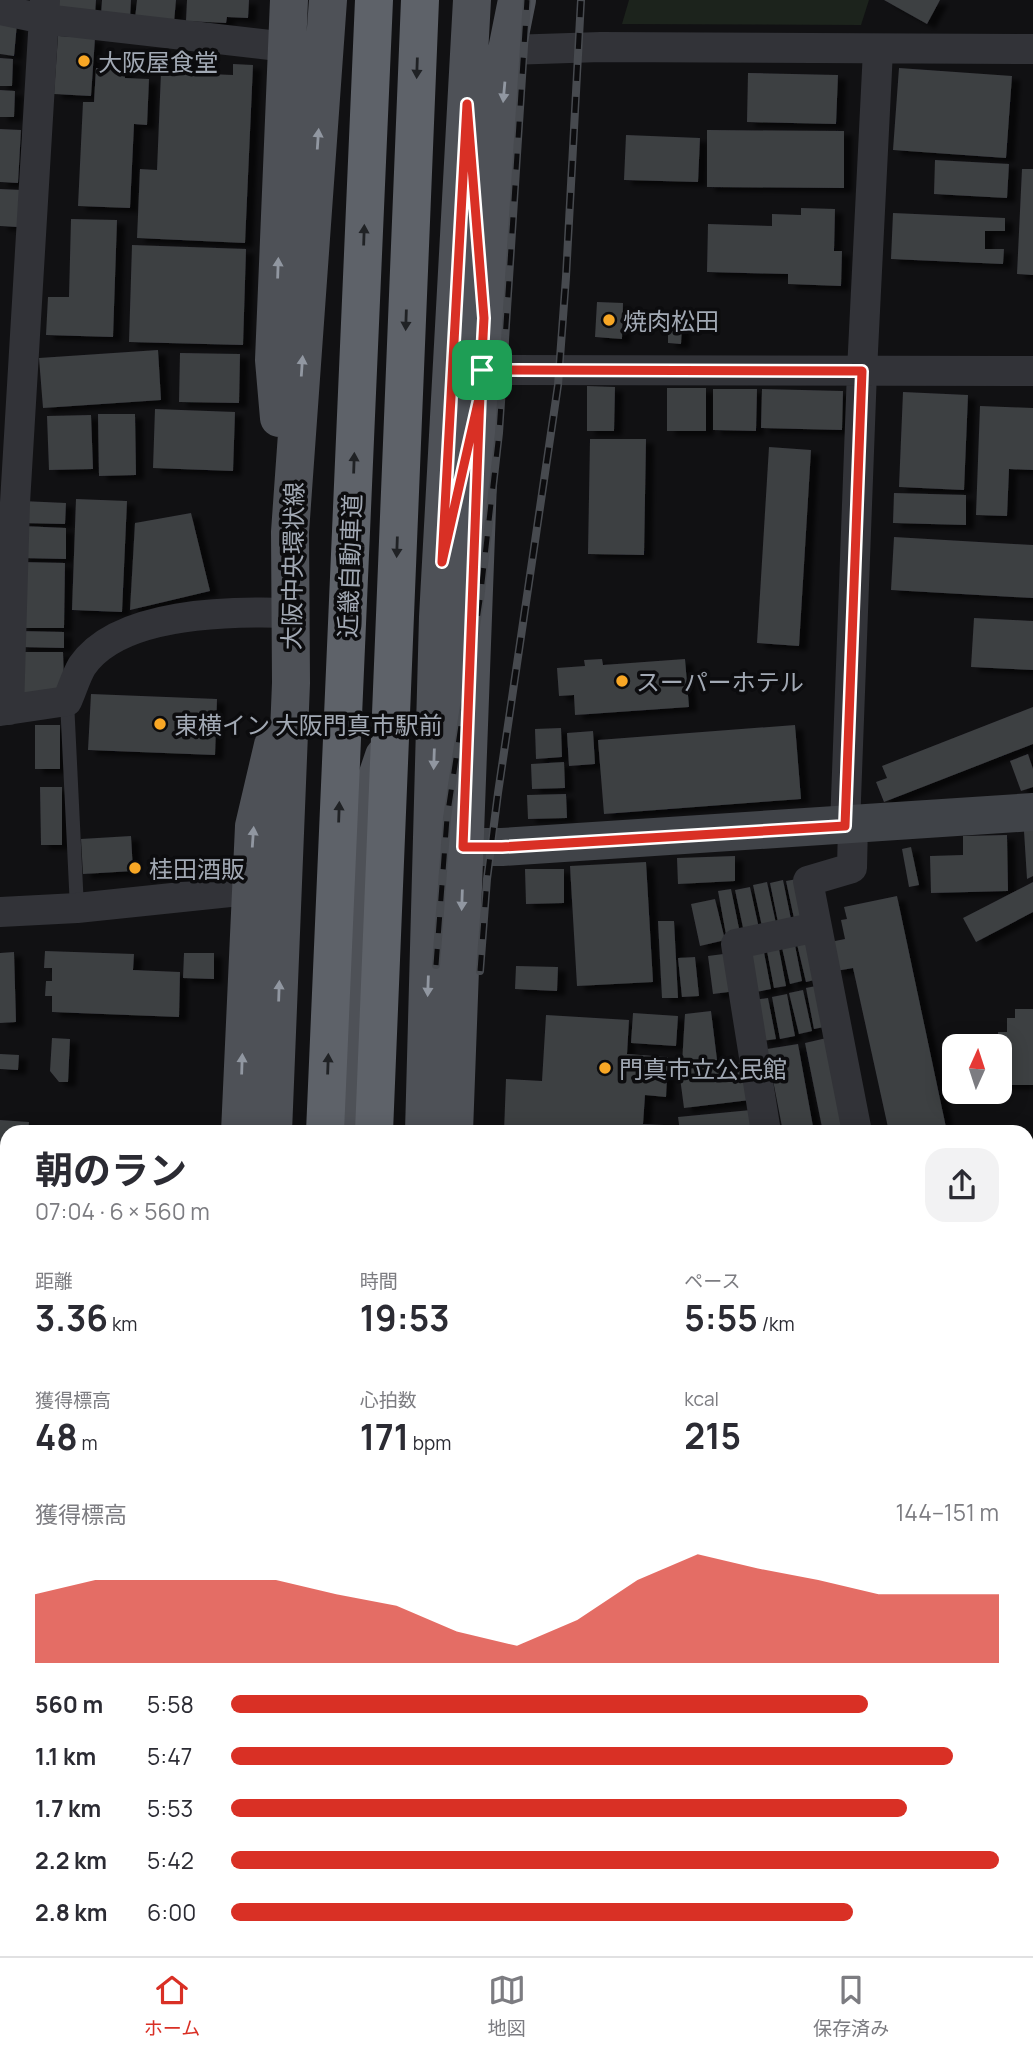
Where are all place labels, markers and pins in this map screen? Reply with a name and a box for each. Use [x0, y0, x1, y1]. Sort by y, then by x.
place label: 大阪屋食堂 [98, 45, 218, 78]
marker: 大阪屋食堂 [76, 53, 92, 69]
place label: 焼肉松田 [623, 304, 719, 337]
marker: 焼肉松田 [601, 312, 617, 328]
pin [452, 340, 512, 400]
place label: スーパーホテル [636, 665, 804, 698]
marker: スーパーホテル [614, 673, 630, 689]
place label: 東横イン 大阪門真市駅前 [174, 708, 443, 741]
marker: 東横イン 大阪門真市駅前 [152, 716, 168, 732]
place label: 桂田酒販 [149, 852, 245, 885]
marker: 桂田酒販 [127, 860, 143, 876]
place label: 門真市立公民館 [619, 1052, 787, 1085]
marker: 門真市立公民館 [597, 1060, 613, 1076]

